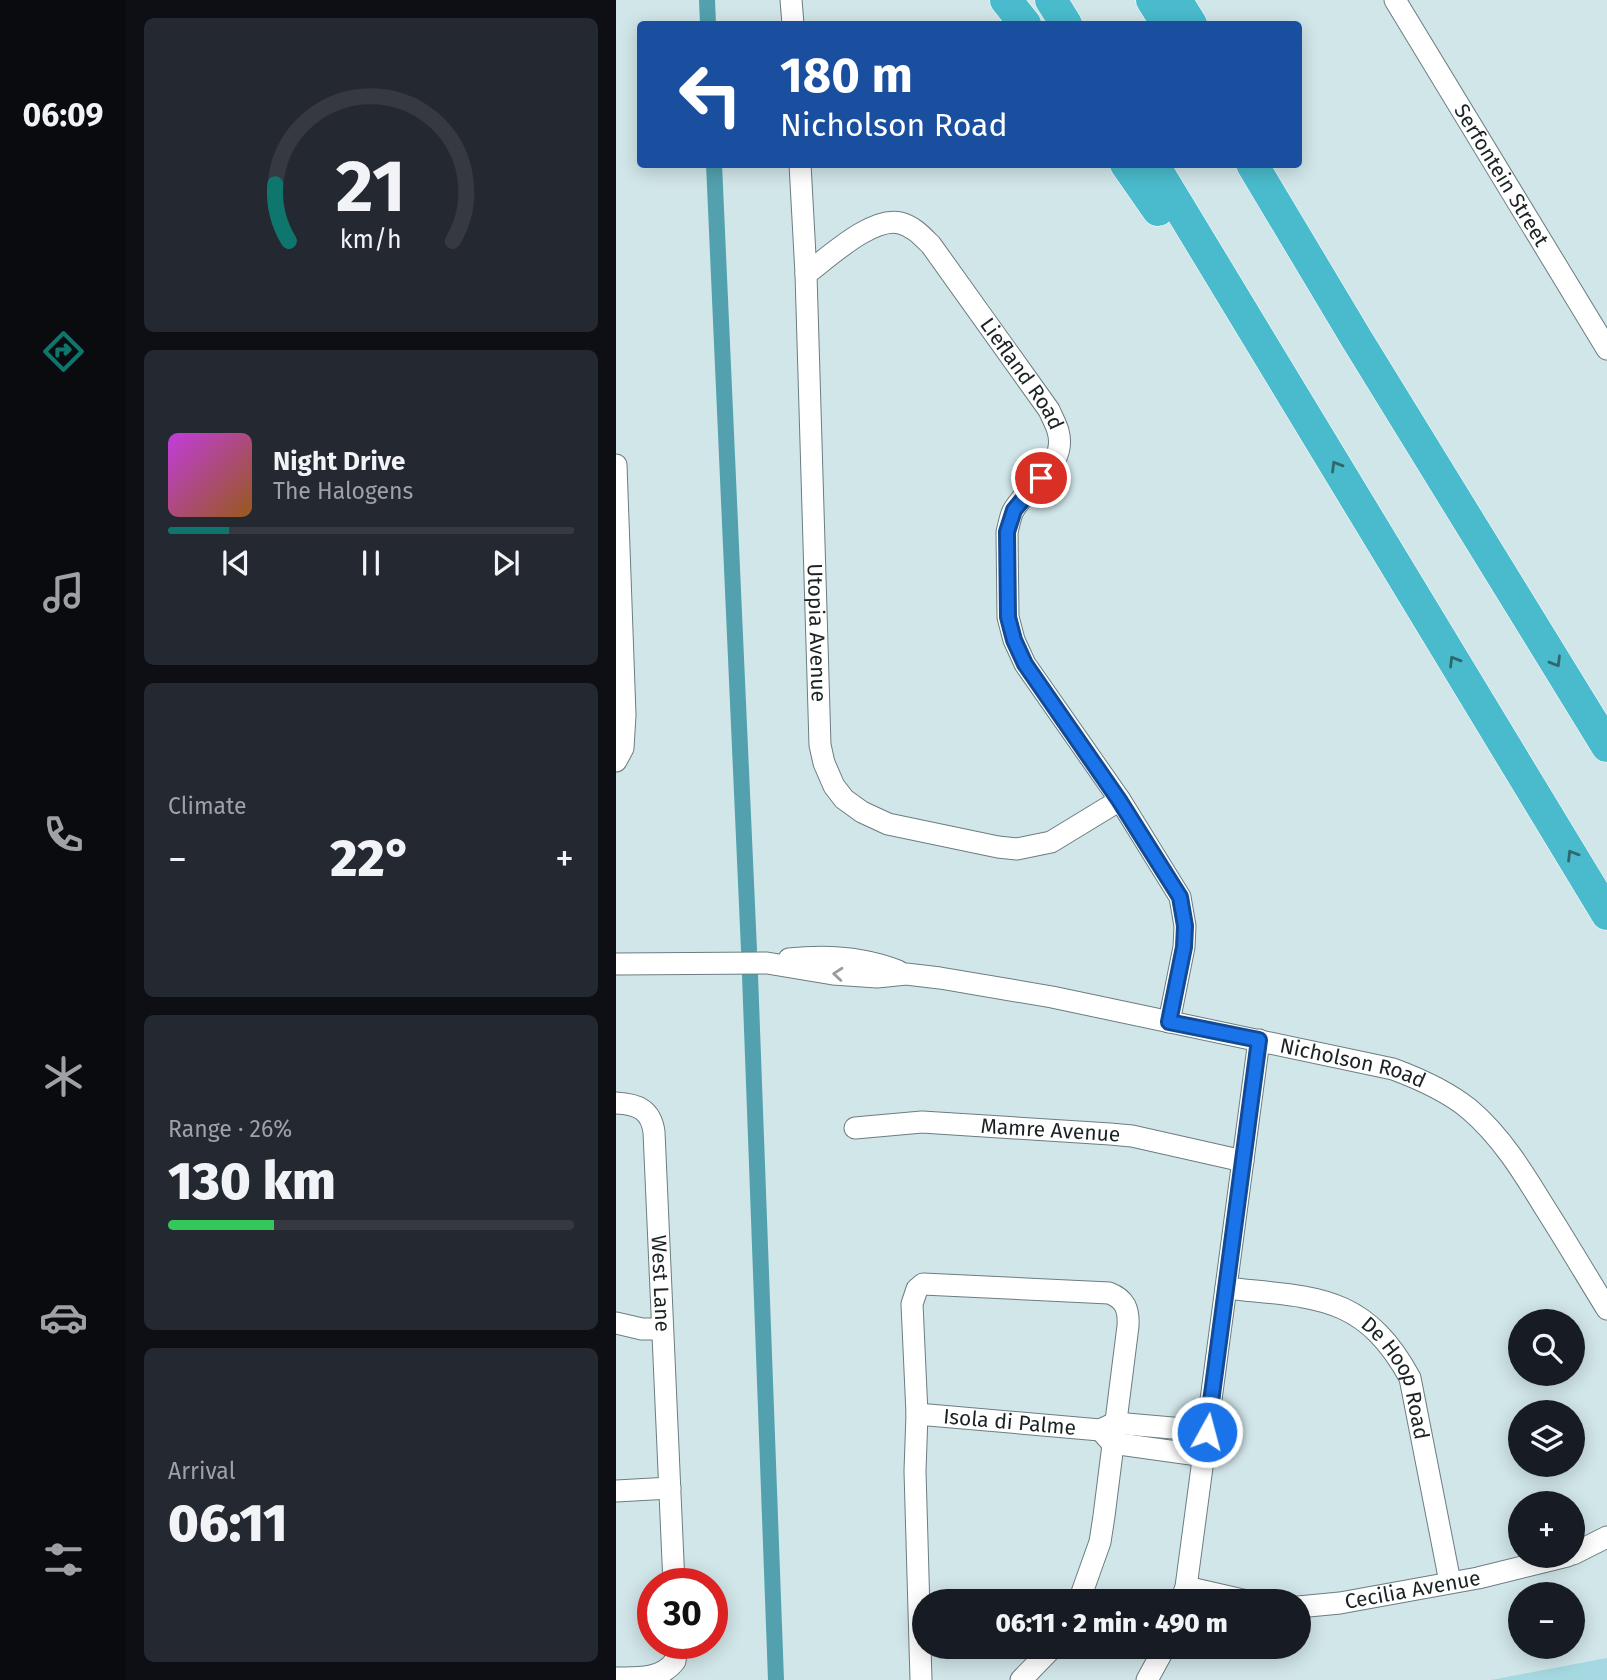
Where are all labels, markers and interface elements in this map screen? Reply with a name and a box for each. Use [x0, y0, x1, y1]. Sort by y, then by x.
text: 180 m [780, 46, 913, 105]
icon: left [665, 49, 756, 140]
text: 06:09 [23, 96, 103, 134]
street label: Serfontein Street [1448, 99, 1555, 252]
text: Nicholson Road [780, 106, 1008, 144]
text: 21 [336, 144, 406, 231]
text: km/h [340, 225, 402, 255]
street label: Liefland Road [974, 313, 1069, 434]
icon: directions [39, 327, 88, 376]
text: Night Drive [273, 446, 405, 477]
pin [1011, 448, 1071, 508]
icon: arrive [1022, 459, 1060, 497]
one-way arrow [1331, 461, 1344, 474]
text: The Halogens [273, 477, 413, 505]
icon: previous [217, 544, 255, 582]
icon: pause [352, 544, 390, 582]
icon: next [487, 544, 525, 582]
street label: Utopia Avenue [802, 563, 832, 702]
icon: music [39, 568, 88, 617]
one-way arrow [1548, 654, 1561, 667]
one-way arrow [1449, 655, 1462, 668]
text: Climate [168, 792, 247, 820]
icon: phone [39, 810, 88, 859]
text: 22° [330, 827, 412, 890]
text: − [168, 836, 187, 882]
text: + [555, 836, 574, 882]
one-way arrow [1567, 850, 1580, 863]
one-way arrow [833, 967, 844, 982]
street label: Nicholson Road [1278, 1032, 1430, 1094]
icon: climate [39, 1052, 88, 1101]
street label: Mamre Avenue [980, 1113, 1122, 1148]
text: Range · 26% [168, 1115, 292, 1143]
text: 130 km [168, 1150, 336, 1213]
street label: West Lane [646, 1234, 676, 1333]
icon: car [39, 1293, 88, 1342]
map controls [1508, 1309, 1585, 1659]
button: search [1508, 1309, 1585, 1386]
street label: De Hoop Road [1356, 1311, 1435, 1442]
position arrow [1170, 1395, 1244, 1469]
button: layers [1508, 1400, 1585, 1477]
street label: Isola di Palme [942, 1403, 1077, 1441]
text: Arrival [168, 1457, 235, 1485]
button: + [1508, 1491, 1585, 1568]
text: 06:11 [168, 1492, 288, 1555]
icon: filters [39, 1535, 88, 1584]
street label: Cecilia Avenue [1343, 1565, 1483, 1615]
speed limit sign: 30 [637, 1568, 728, 1659]
button: − [1508, 1582, 1585, 1659]
text: 06:11 · 2 min · 490 m [995, 1608, 1228, 1639]

